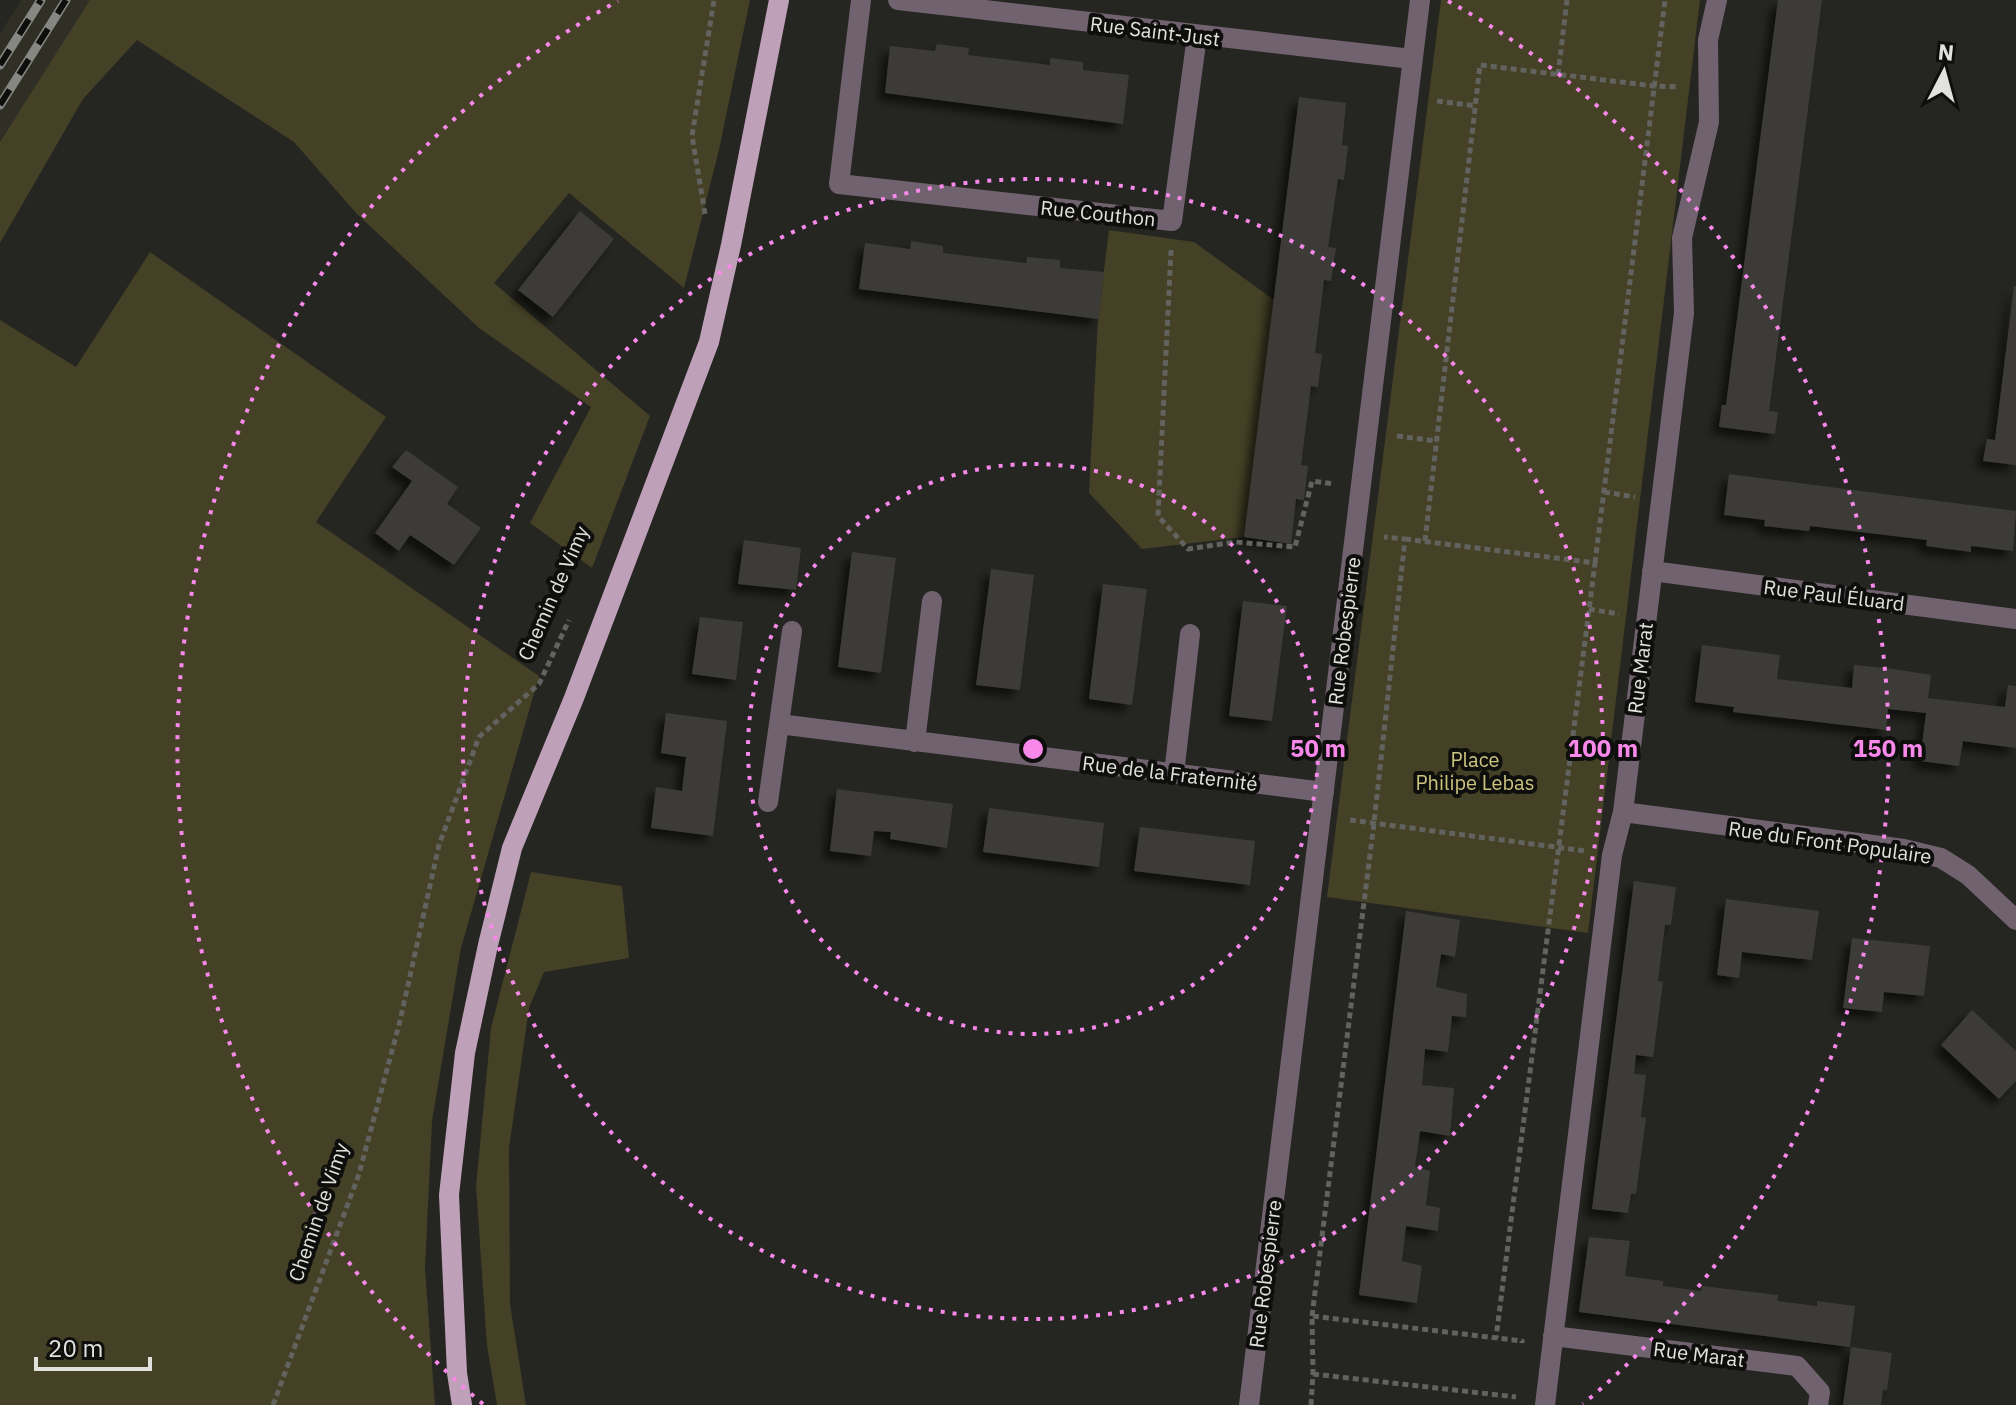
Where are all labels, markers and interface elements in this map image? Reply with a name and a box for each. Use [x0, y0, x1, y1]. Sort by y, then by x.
street label: Rue Saint-Just [1088, 10, 1222, 52]
north arrow [1904, 32, 1984, 112]
text: N [1937, 36, 1956, 67]
street label: Rue Couthon [1039, 194, 1157, 232]
street label: Chemin de Vimy [511, 521, 595, 665]
street label: Rue Robespierre [1322, 555, 1366, 707]
street label: Rue Paul Éluard [1762, 573, 1906, 617]
street label: Rue Marat [1621, 621, 1659, 715]
text: 50 m [1290, 732, 1346, 764]
text: 100 m [1568, 732, 1638, 764]
text: 150 m [1853, 732, 1923, 764]
centre of rings [1019, 735, 1047, 763]
park label: Place Philipe Lebas [1415, 746, 1535, 796]
street label: Rue de la Fraternité [1081, 749, 1259, 797]
street label: Rue du Front Populaire [1727, 814, 1933, 870]
street label: Chemin de Vimy [282, 1139, 354, 1285]
street label: Rue Robespierre [1243, 1198, 1287, 1350]
scale bar [36, 1321, 150, 1371]
text: 20 m [48, 1332, 103, 1364]
street label: Rue Marat [1652, 1335, 1746, 1373]

